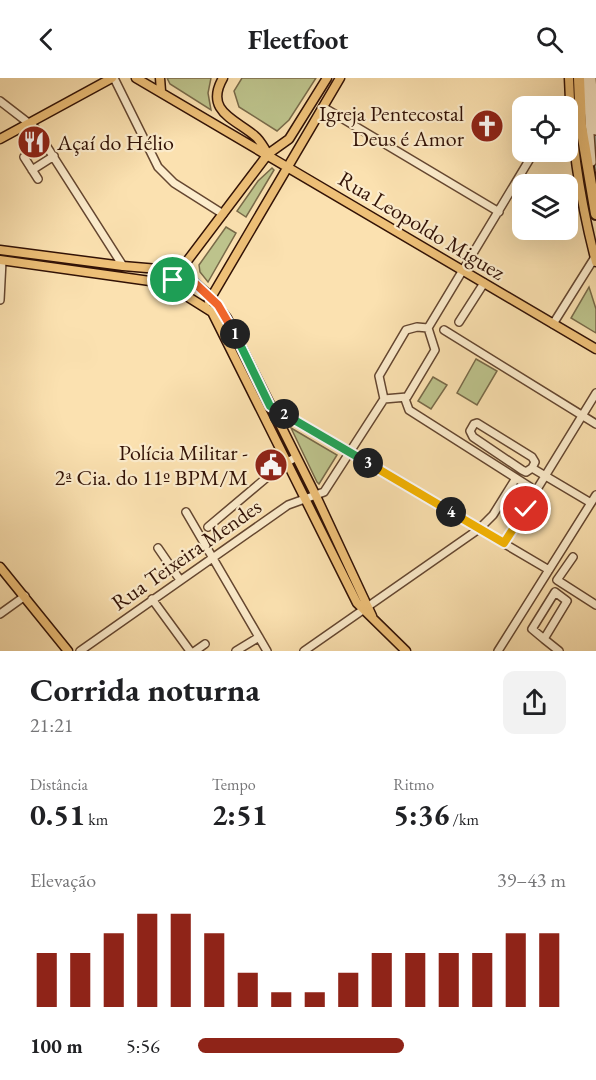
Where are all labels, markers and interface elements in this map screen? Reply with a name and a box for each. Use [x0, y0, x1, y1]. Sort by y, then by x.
text: Fleetfoot [248, 22, 348, 57]
icon: back [30, 23, 63, 56]
icon: search [533, 23, 566, 56]
map controls [512, 96, 578, 240]
button: locate [512, 96, 578, 162]
place label: Igreja Pentecostal Deus é Amor [319, 99, 465, 153]
church icon: Igreja Pentecostal Deus é Amor [469, 108, 505, 144]
restaurant icon: Açaí do Hélio [16, 124, 52, 160]
place label: Açaí do Hélio [56, 128, 174, 157]
street label: Rua Leopoldo Miguez [333, 164, 511, 287]
button: layers [512, 174, 578, 240]
pin [147, 254, 198, 305]
icon: arrive [156, 263, 189, 296]
pin: 1 [220, 319, 250, 349]
text: 1 [231, 323, 239, 344]
pin: 2 [269, 399, 299, 429]
text: 2 [280, 403, 288, 424]
place label: Polícia Militar - 2ª Cia. do 11º BPM/M [55, 438, 248, 492]
public building icon: Polícia Militar - 2ª Cia. do 11º BPM/M [253, 447, 289, 483]
pin: 3 [353, 448, 383, 478]
text: 3 [364, 452, 372, 473]
pin [500, 483, 551, 534]
street label: Rua Teixeira Mendes [106, 492, 267, 617]
icon: check [509, 492, 542, 525]
pin: 4 [436, 497, 466, 527]
text: 4 [447, 501, 455, 522]
text: Corrida noturna [30, 668, 260, 711]
button: share [503, 671, 566, 734]
text: 21:21 [30, 712, 73, 738]
text: Distância [30, 774, 88, 795]
text: Tempo [212, 774, 256, 795]
text: Ritmo [393, 774, 434, 795]
text: 0.51 [30, 795, 85, 834]
text: 2:51 [212, 795, 268, 834]
text: 5:36 [393, 795, 449, 834]
text: km [85, 809, 108, 830]
text: /km [449, 809, 479, 830]
text: Elevação [30, 867, 96, 893]
text: 39–43 m [497, 867, 566, 893]
text: 100 m [30, 1033, 83, 1059]
text: 5:56 [126, 1033, 160, 1059]

